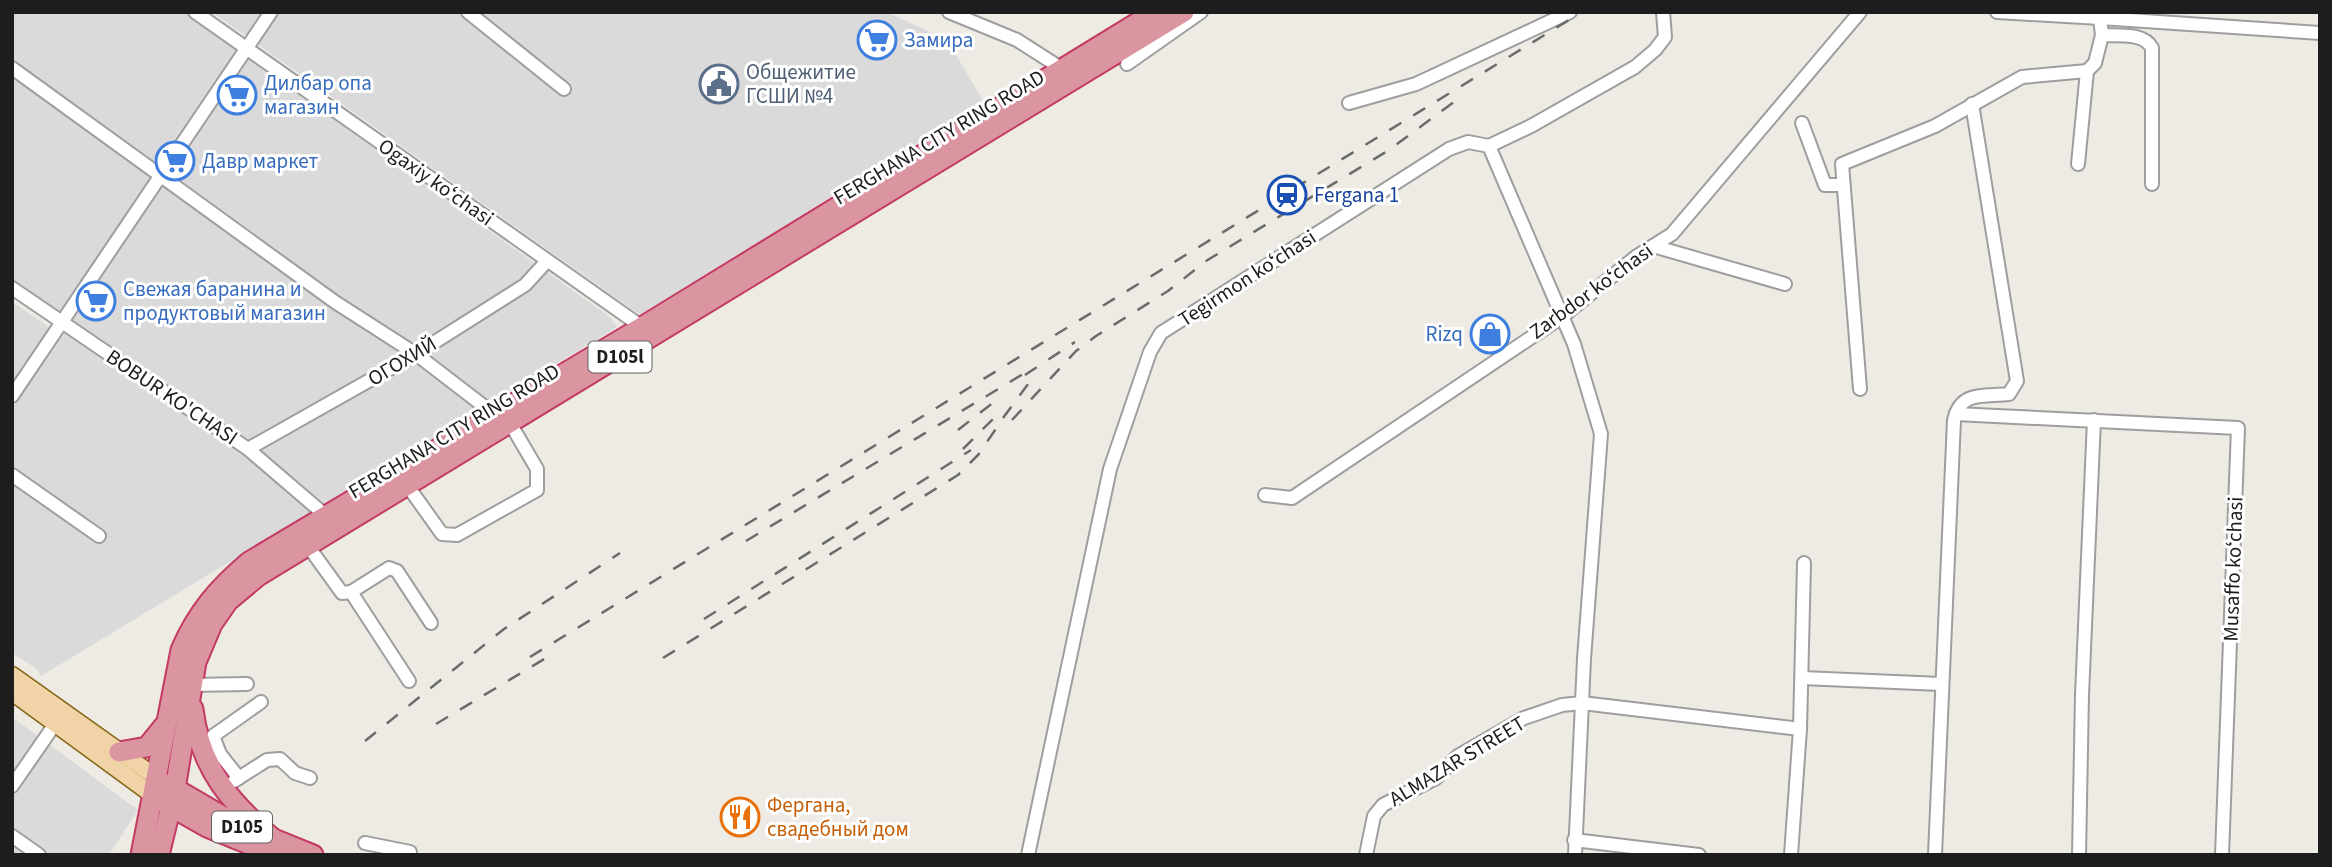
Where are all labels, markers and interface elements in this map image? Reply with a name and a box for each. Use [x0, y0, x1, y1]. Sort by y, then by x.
supermarket icon: Замира [856, 19, 898, 61]
place label: Замира [904, 25, 973, 55]
place label: Общежитие ГСШИ №4 [746, 57, 856, 111]
street label: FERGHANA CITY RING ROAD [828, 62, 1050, 212]
public building icon: Общежитие ГСШИ №4 [698, 63, 740, 105]
place label: Дилбар опа магазин [264, 68, 372, 122]
supermarket icon: Дилбар опа магазин [216, 74, 258, 116]
street label: Ogaxiy koʻchasi [372, 131, 500, 233]
supermarket icon: Давр маркет [154, 140, 196, 182]
place label: Давр маркет [202, 146, 318, 176]
station icon: Fergana 1 [1266, 174, 1308, 216]
place label: Fergana 1 [1314, 180, 1399, 210]
street label: Tegirmon koʻchasi [1172, 222, 1322, 334]
street label: Zarbdor koʻchasi [1523, 236, 1659, 346]
place label: Свежая баранина и продуктовый магазин [123, 274, 326, 328]
supermarket icon: Свежая баранина и продуктовый магазин [75, 280, 117, 322]
shop icon: Rizq [1469, 313, 1511, 355]
place label: Rizq [1426, 319, 1463, 349]
street label: ОГОХИЙ [362, 329, 442, 393]
street label: BOBUR KO'CHASI [100, 342, 244, 452]
road number: D105l [588, 342, 652, 372]
street label: FERGHANA CITY RING ROAD [343, 356, 565, 506]
street label: Musaffo koʻchasi [2215, 496, 2251, 642]
street label: ALMAZAR STREET [1383, 708, 1531, 814]
place label: Фергана, свадебный дом [767, 790, 909, 844]
restaurant icon: Фергана, свадебный дом [719, 796, 761, 838]
road number: D105 [212, 812, 272, 842]

